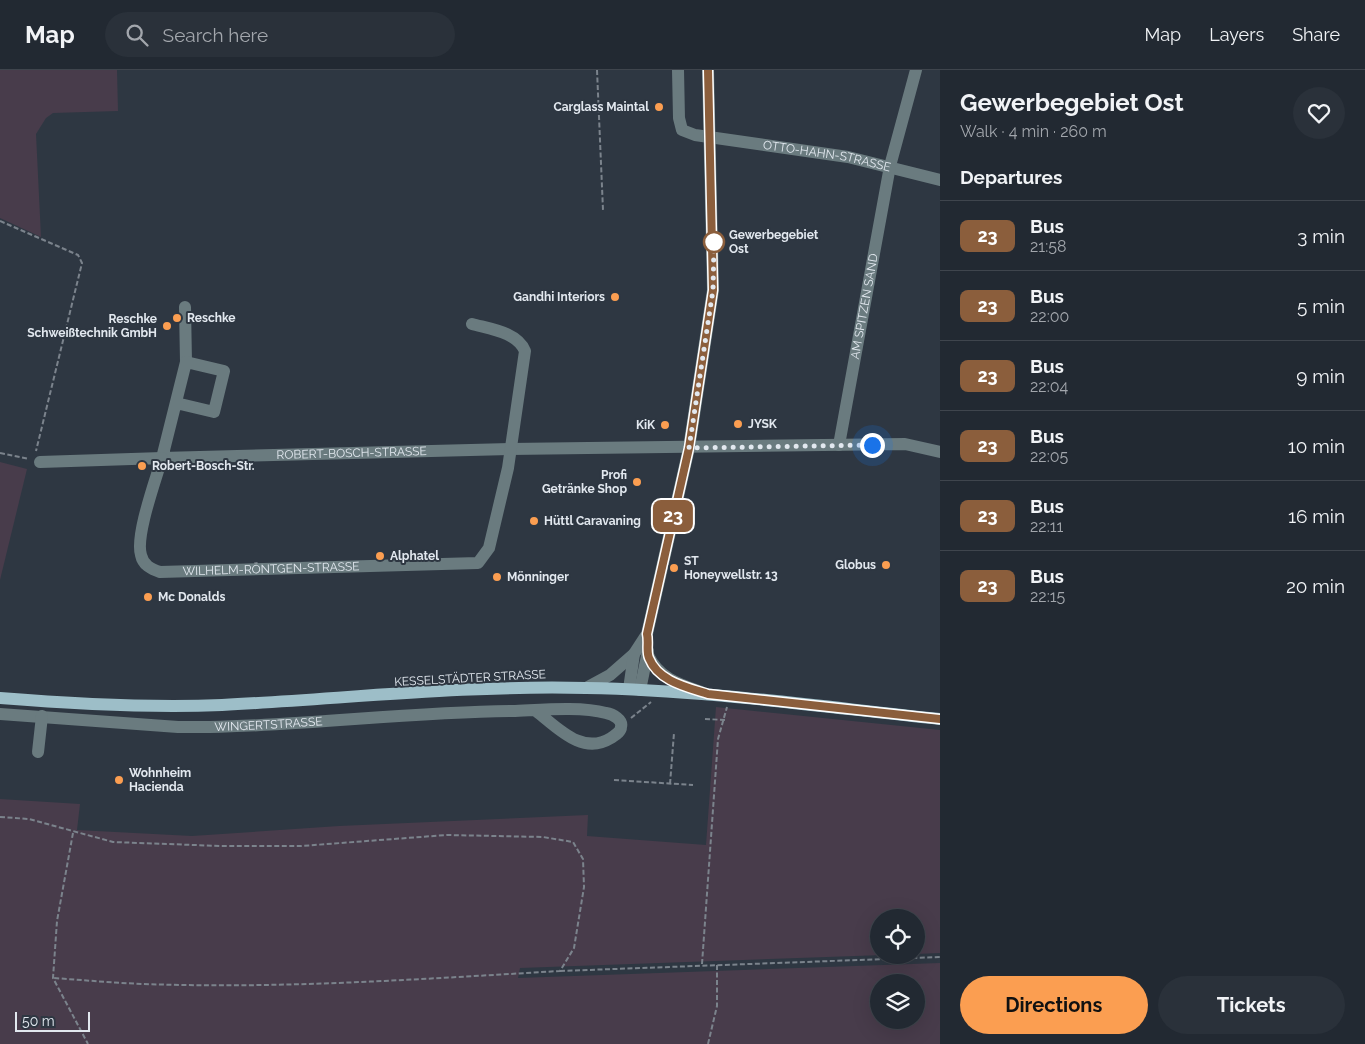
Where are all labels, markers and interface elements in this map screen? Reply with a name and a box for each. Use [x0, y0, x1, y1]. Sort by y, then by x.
search box [105, 12, 455, 57]
text: Map [25, 20, 75, 49]
icon: search [123, 21, 151, 49]
text: Search here [163, 24, 268, 46]
text: Map [1145, 24, 1181, 45]
text: Layers [1209, 24, 1264, 45]
text: Share [1292, 24, 1340, 45]
button: heart [1293, 87, 1345, 139]
text: Gewerbegebiet Ost [960, 88, 1184, 117]
place label: Carglass Maintal [553, 100, 649, 114]
marker: Carglass Maintal [653, 101, 665, 113]
text: Walk · 4 min · 260 m [960, 122, 1107, 141]
street label: OTTO-HAHN-STRASSE [762, 138, 892, 174]
text: Departures [960, 166, 1062, 188]
text: Bus [1030, 215, 1064, 237]
text: 23 [977, 225, 998, 246]
text: 3 min [1297, 225, 1345, 247]
place label: Gewerbegebiet Ost [729, 228, 819, 256]
marker: Gewerbegebiet Ost [703, 231, 725, 253]
text: 21:58 [1030, 237, 1066, 256]
street label: AM SPITZEN SAND [848, 252, 881, 360]
text: Bus [1030, 285, 1064, 307]
place label: Gandhi Interiors [513, 290, 605, 304]
marker: Gandhi Interiors [609, 291, 621, 303]
text: 23 [977, 295, 998, 316]
text: 5 min [1297, 295, 1345, 317]
text: 22:00 [1030, 307, 1069, 326]
place label: Reschke [187, 311, 235, 325]
place label: Reschke Schweißtechnik GmbH [27, 312, 157, 340]
marker: Reschke [171, 312, 183, 324]
marker: Reschke Schweißtechnik GmbH [161, 320, 173, 332]
text: Bus [1030, 355, 1064, 377]
text: 23 [977, 365, 998, 386]
text: 9 min [1296, 365, 1345, 387]
text: 22:04 [1030, 377, 1068, 396]
place label: JYSK [748, 417, 778, 431]
place label: KiK [636, 418, 656, 432]
marker: JYSK [732, 418, 744, 430]
marker: KiK [659, 419, 671, 431]
text: Bus [1030, 425, 1064, 447]
your location [860, 433, 885, 458]
text: 23 [977, 435, 998, 456]
text: 10 min [1288, 435, 1345, 457]
street label: ROBERT-BOSCH-STRASSE [276, 444, 427, 462]
text: 22:05 [1030, 447, 1068, 466]
place label: Robert-Bosch-Str. [152, 459, 255, 473]
marker: Robert-Bosch-Str. [136, 460, 148, 472]
place label: Profi Getränke Shop [542, 468, 627, 496]
marker: Profi Getränke Shop [631, 476, 643, 488]
text: Bus [1030, 495, 1064, 517]
line badge: 23 [650, 500, 696, 532]
text: 23 [663, 505, 683, 526]
text: 23 [977, 505, 998, 526]
text: 16 min [1288, 505, 1345, 527]
place label: Hüttl Caravaning [544, 514, 641, 528]
marker: Hüttl Caravaning [528, 515, 540, 527]
text: 22:11 [1030, 517, 1063, 536]
place label: Alphatel [390, 549, 439, 563]
marker: Alphatel [374, 550, 386, 562]
place label: ST Honeywellstr. 13 [684, 554, 778, 582]
place label: Globus [835, 558, 876, 572]
street label: WILHELM-RÖNTGEN-STRASSE [182, 559, 360, 578]
marker: Globus [880, 559, 892, 571]
marker: ST Honeywellstr. 13 [668, 562, 680, 574]
text: Bus [1030, 565, 1064, 587]
place label: Mönninger [507, 570, 569, 584]
marker: Mönninger [491, 571, 503, 583]
text: 23 [977, 575, 998, 596]
text: 20 min [1286, 575, 1345, 597]
text: 22:15 [1030, 587, 1065, 606]
place label: Mc Donalds [158, 590, 225, 604]
marker: Mc Donalds [142, 591, 154, 603]
street label: KESSELSTÄDTER STRASSE [394, 667, 546, 689]
street label: WINGERTSTRASSE [214, 714, 323, 734]
place label: Wohnheim Hacienda [129, 766, 191, 794]
marker: Wohnheim Hacienda [113, 774, 125, 786]
map controls [870, 909, 925, 1029]
button: locate [870, 909, 925, 964]
button: layers [870, 974, 925, 1029]
button: Directions [960, 976, 1148, 1034]
button: Tickets [1158, 976, 1345, 1034]
scale bar [15, 1009, 90, 1032]
text: 50 m [22, 1013, 55, 1029]

